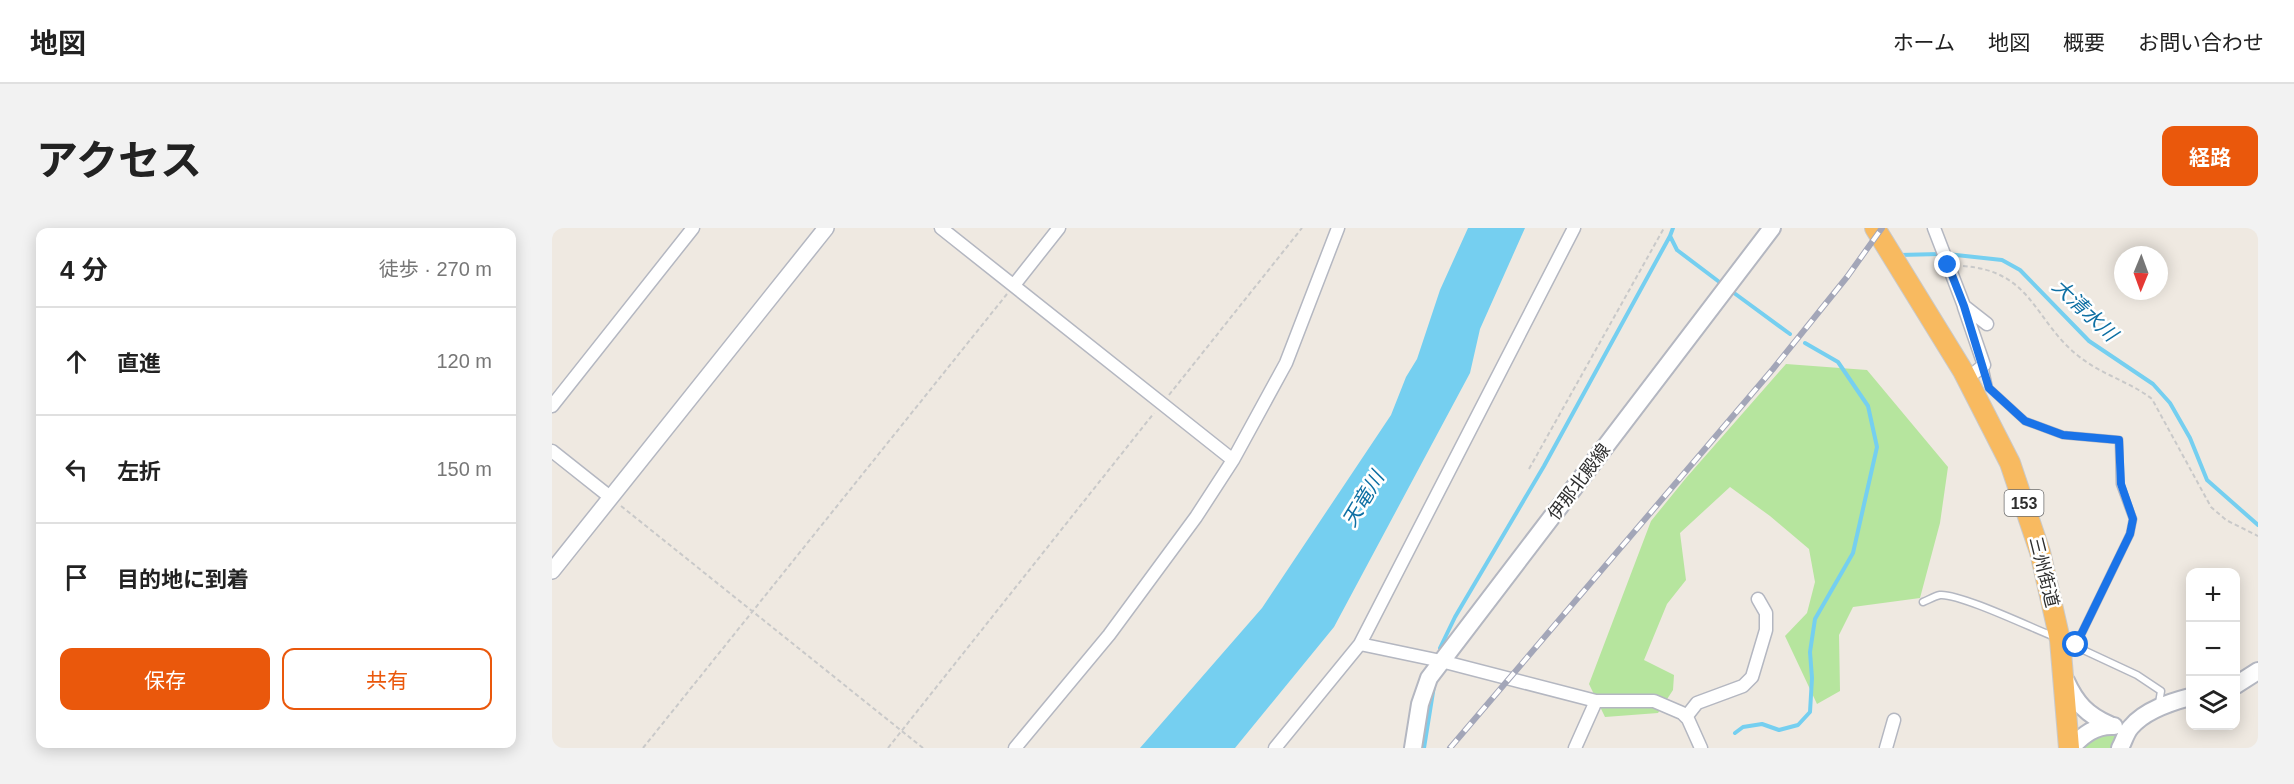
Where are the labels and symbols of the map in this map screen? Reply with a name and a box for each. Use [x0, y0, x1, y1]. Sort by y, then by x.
north arrow [2114, 246, 2168, 300]
route end [1934, 251, 1960, 277]
water label: 大清水川 [2048, 275, 2123, 347]
street label: 伊那北殿線 [1544, 440, 1614, 524]
water label: 天竜川 [1338, 466, 1389, 530]
road number: 153 [2004, 490, 2044, 516]
street label: 三州街道 [2026, 535, 2062, 609]
route start [2062, 631, 2088, 657]

